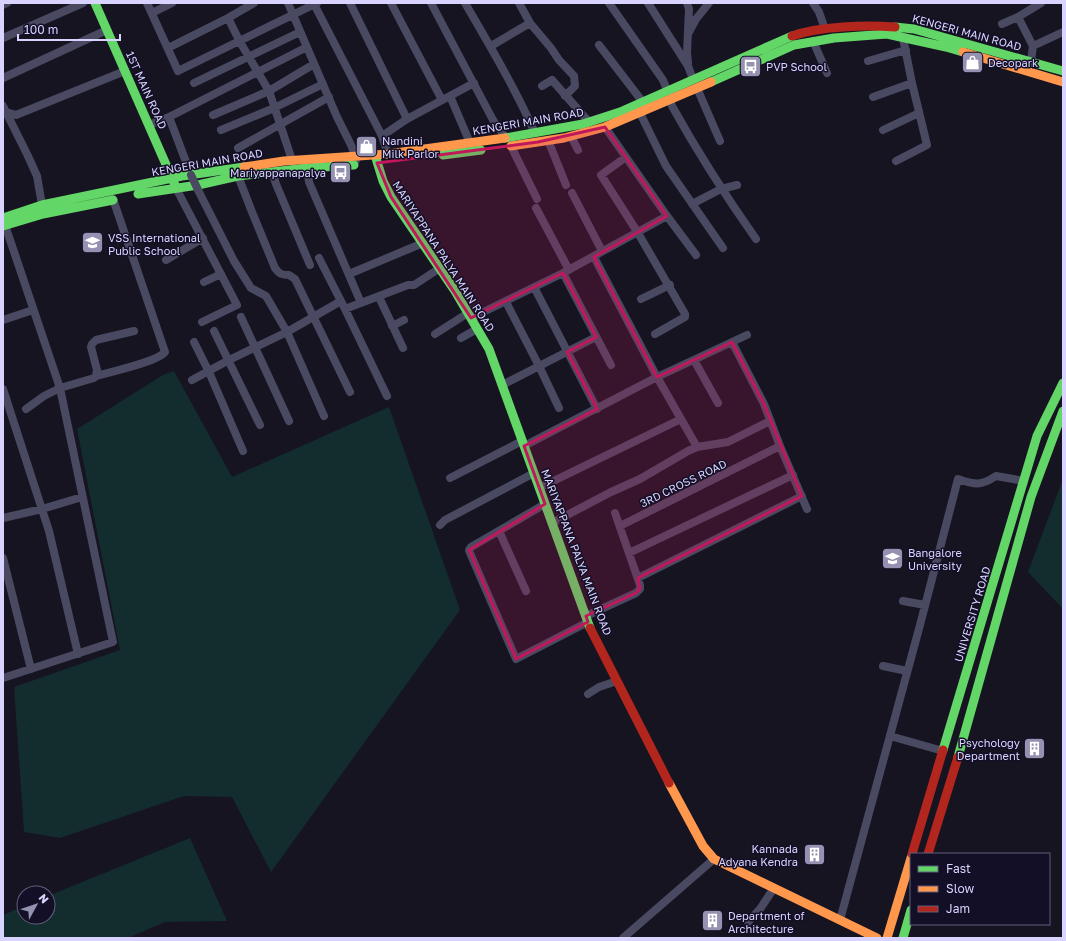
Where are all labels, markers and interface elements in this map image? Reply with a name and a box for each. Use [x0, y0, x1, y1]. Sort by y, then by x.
street label: KENGERI MAIN ROAD [911, 11, 1023, 53]
scale bar [18, 16, 120, 42]
text: 100 m [24, 22, 58, 37]
street label: 1ST MAIN ROAD [124, 49, 170, 131]
shop icon: Decopark [960, 49, 986, 75]
bus stop icon: PVP School [738, 53, 764, 79]
place label: Decopark [988, 56, 1038, 69]
place label: PVP School [766, 60, 827, 73]
street label: KENGERI MAIN ROAD [471, 105, 585, 137]
shop icon: Nandini Milk Parlor [353, 133, 379, 159]
place label: Nandini Milk Parlor [382, 134, 440, 160]
street label: KENGERI MAIN ROAD [150, 146, 264, 178]
bus stop icon: Mariyappanapalya [328, 159, 354, 185]
place label: Mariyappanapalya [230, 166, 326, 179]
street label: MARIYAPPANA PALYA MAIN ROAD [390, 178, 498, 334]
school or university icon: VSS International Public School [80, 230, 106, 256]
place label: VSS International Public School [108, 231, 201, 257]
street label: 3RD CROSS ROAD [638, 456, 729, 510]
street label: MARIYAPPANA PALYA MAIN ROAD [539, 467, 615, 637]
school or university icon: Bangalore University [880, 545, 906, 571]
place label: Bangalore University [908, 546, 962, 572]
street label: UNIVERSITY ROAD [951, 564, 993, 663]
building icon: Psychology Department [1022, 735, 1048, 761]
place label: Psychology Department [957, 736, 1020, 762]
building icon: Kannada Adyana Kendra [801, 841, 827, 867]
place label: Kannada Adyana Kendra [719, 842, 798, 868]
legend [910, 853, 1050, 925]
text: Fast [946, 861, 971, 876]
text: Slow [946, 881, 974, 896]
north arrow [16, 885, 56, 925]
text: N [36, 891, 52, 906]
text: Jam [946, 901, 970, 916]
building icon: Department of Architecture [699, 908, 725, 934]
place label: Department of Architecture [728, 909, 804, 935]

